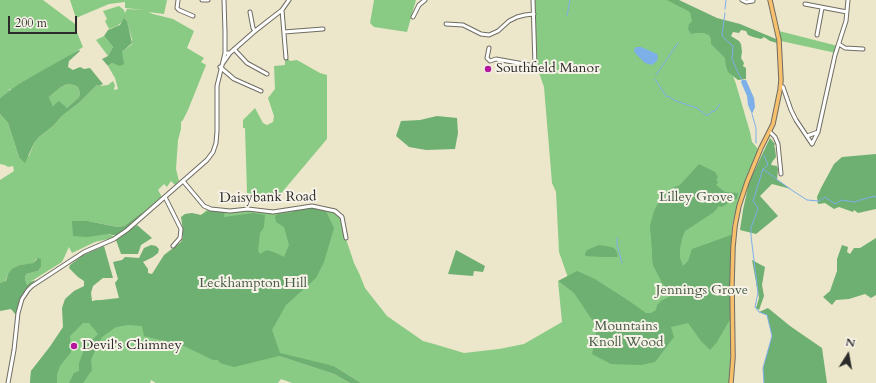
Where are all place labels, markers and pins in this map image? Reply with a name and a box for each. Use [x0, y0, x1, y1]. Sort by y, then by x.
place label: Southfield Manor [496, 61, 599, 77]
marker: Southfield Manor [483, 64, 493, 74]
place label: Devil's Chimney [82, 338, 182, 354]
marker: Devil's Chimney [69, 341, 79, 351]

